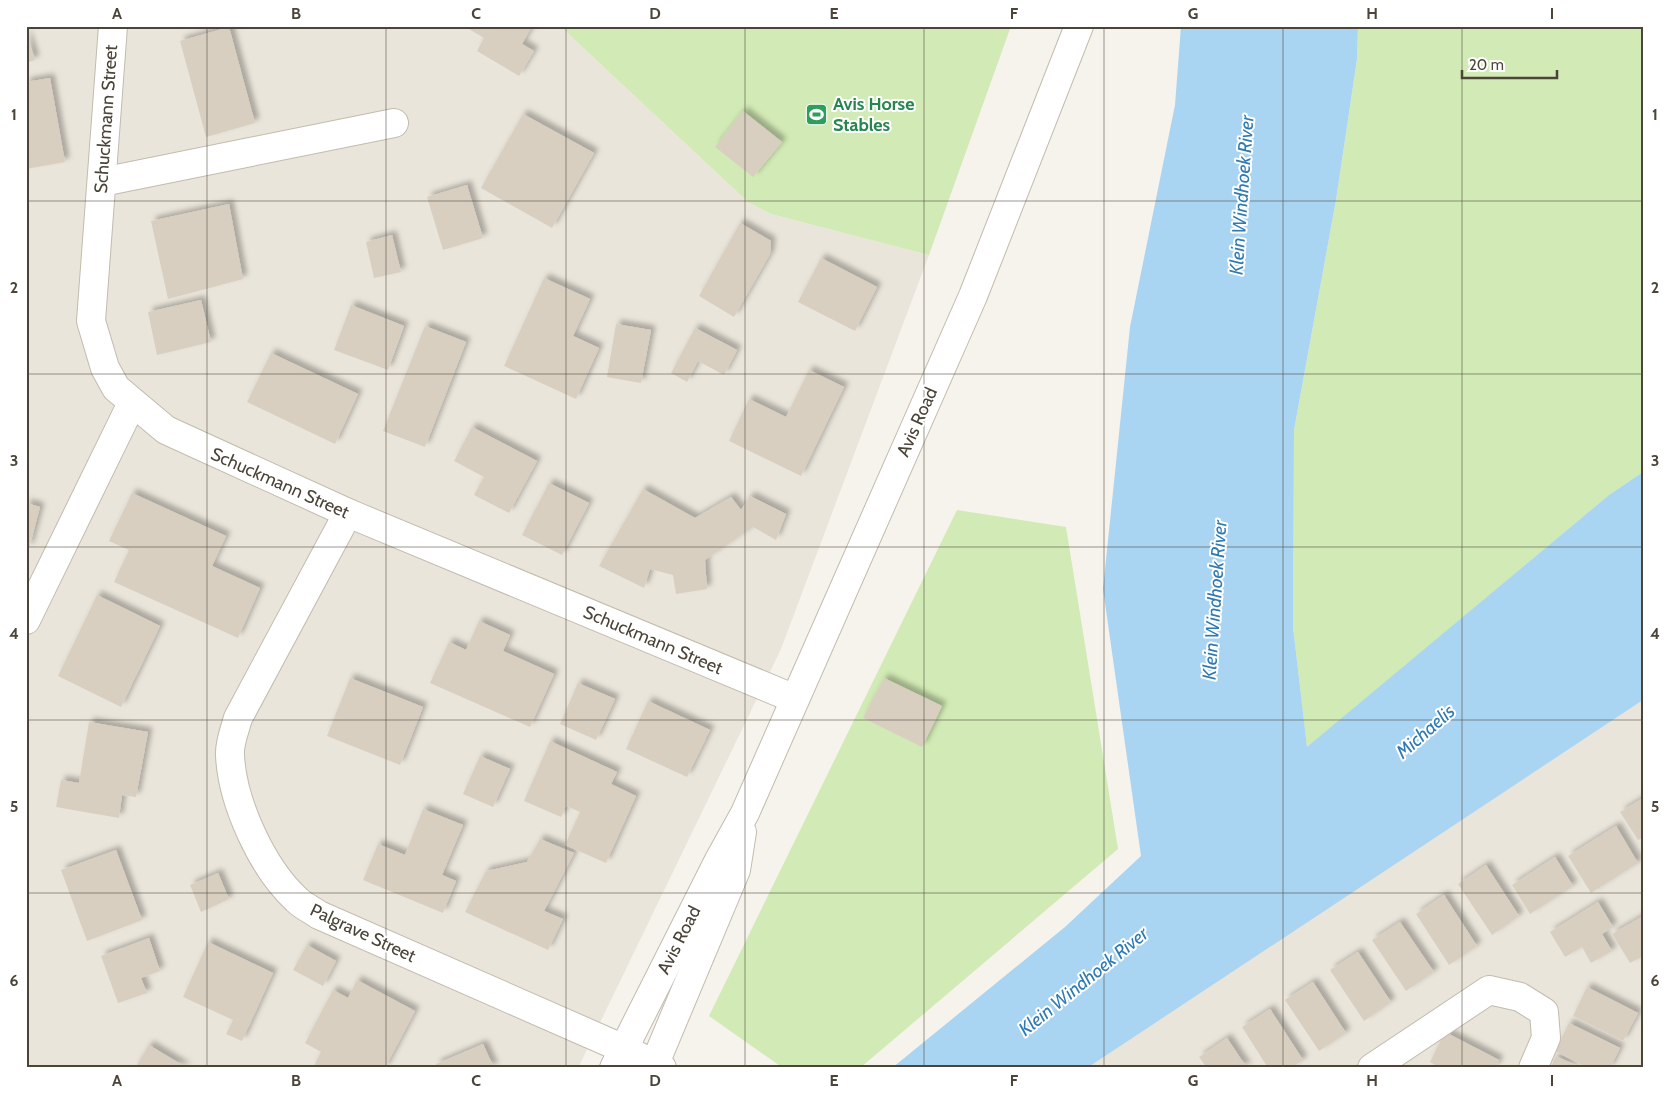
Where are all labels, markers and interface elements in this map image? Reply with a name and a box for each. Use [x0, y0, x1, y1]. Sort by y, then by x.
text: A [112, 4, 122, 23]
text: B [291, 4, 301, 23]
text: C [471, 4, 481, 23]
text: D [649, 4, 661, 23]
text: E [829, 4, 839, 23]
text: F [1010, 4, 1019, 23]
text: G [1188, 4, 1198, 23]
text: H [1366, 4, 1378, 23]
text: I [1550, 4, 1554, 23]
street label: Schuckmann Street [90, 44, 122, 194]
scale bar [1462, 48, 1556, 80]
text: 20 m [1469, 56, 1504, 74]
place label: Avis Horse Stables [833, 93, 915, 136]
sports icon: Avis Horse Stables [805, 102, 829, 126]
text: 1 [11, 105, 17, 124]
text: 1 [1652, 105, 1658, 124]
water label: Klein Windhoek River [1224, 113, 1259, 276]
text: 2 [10, 278, 18, 297]
text: 2 [1651, 278, 1659, 297]
street label: Avis Road [892, 384, 942, 460]
street label: Schuckmann Street [207, 443, 353, 523]
text: 3 [10, 451, 18, 470]
text: 3 [1651, 451, 1659, 470]
water label: Klein Windhoek River [1197, 518, 1232, 681]
street label: Schuckmann Street [580, 601, 726, 679]
text: 4 [9, 624, 19, 643]
text: 4 [1650, 624, 1660, 643]
water label: Michaelis [1390, 700, 1459, 764]
text: 5 [10, 797, 18, 816]
text: 5 [1651, 797, 1659, 816]
street label: Palgrave Street [307, 899, 419, 967]
street label: Avis Road [652, 902, 706, 978]
water label: Klein Windhoek River [1014, 921, 1154, 1041]
text: 6 [10, 971, 19, 990]
text: 6 [1651, 971, 1660, 990]
text: A [112, 1071, 122, 1090]
text: B [291, 1071, 301, 1090]
text: C [471, 1071, 481, 1090]
text: D [649, 1071, 661, 1090]
text: E [829, 1071, 839, 1090]
text: F [1010, 1071, 1019, 1090]
text: G [1188, 1071, 1198, 1090]
text: H [1366, 1071, 1378, 1090]
text: I [1550, 1071, 1554, 1090]

